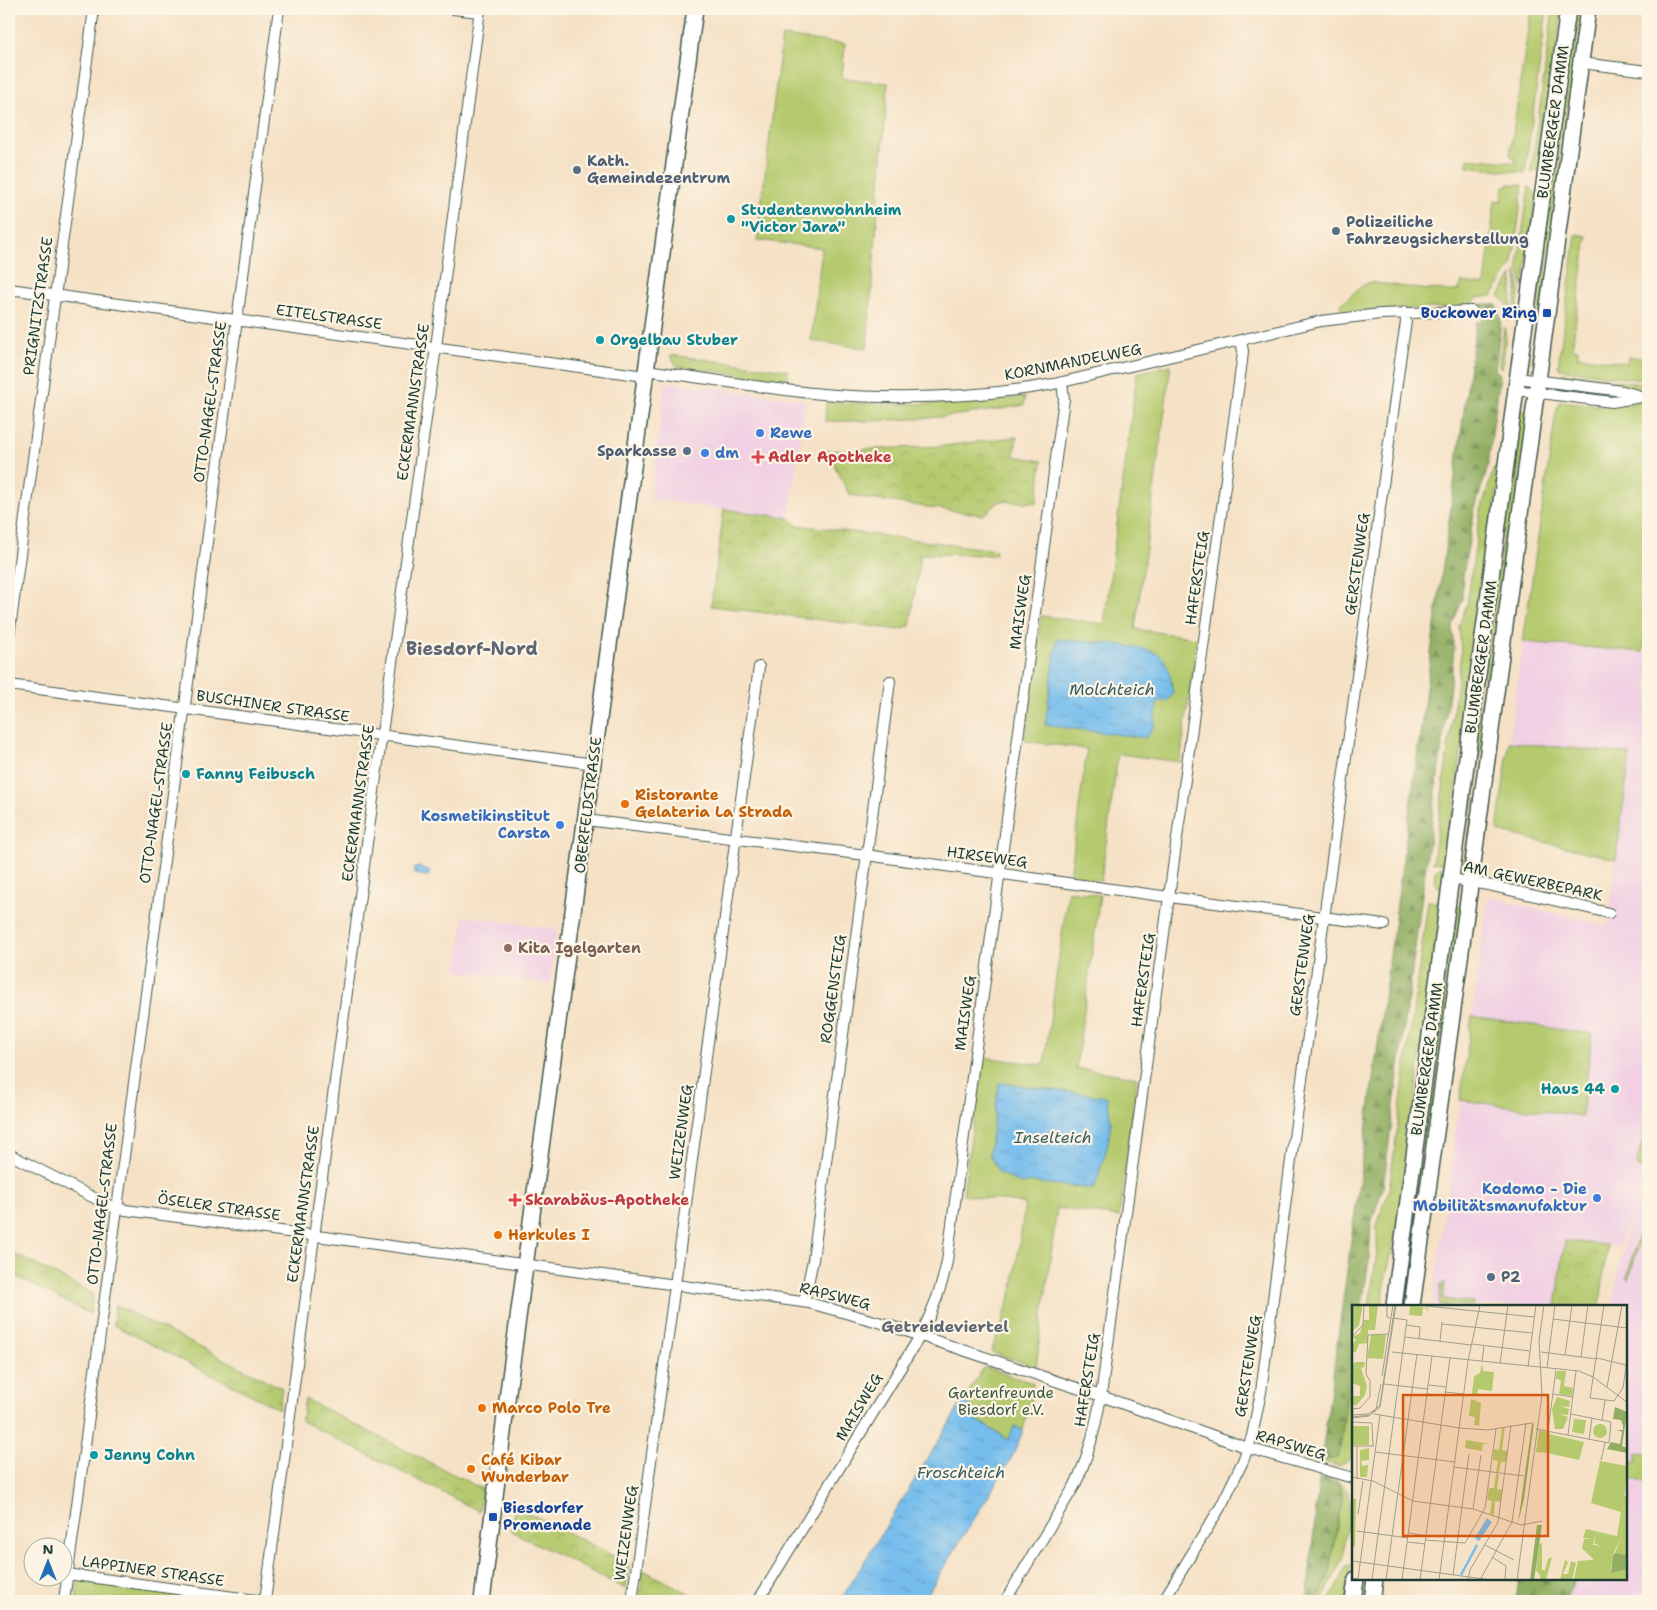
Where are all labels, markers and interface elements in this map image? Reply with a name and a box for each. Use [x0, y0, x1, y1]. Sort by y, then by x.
street label: BLUMBERGER DAMM [1532, 44, 1574, 200]
place label: Kath. Gemeindezentrum [587, 151, 731, 188]
marker: Kath. Gemeindezentrum [571, 164, 583, 176]
place label: Studentenwohnheim "Victor Jara" [741, 200, 902, 237]
place label: Polizeiliche Fahrzeugsicherstellung [1346, 212, 1529, 249]
marker: Studentenwohnheim "Victor Jara" [725, 213, 737, 225]
marker: Polizeiliche Fahrzeugsicherstellung [1330, 225, 1342, 237]
street label: PRIGNITZSTRASSE [18, 235, 58, 377]
street label: EITELSTRASSE [274, 300, 384, 334]
place label: Buckower Ring [1421, 303, 1537, 323]
marker: Buckower Ring [1541, 307, 1553, 319]
street label: OTTO-NAGEL-STRASSE [189, 320, 231, 484]
street label: ECKERMANNSTRASSE [392, 322, 434, 482]
place label: Orgelbau Stuber [610, 330, 738, 350]
marker: Orgelbau Stuber [594, 334, 606, 346]
street label: KORNMANDELWEG [1003, 339, 1143, 385]
place label: Rewe [770, 423, 812, 443]
marker: Rewe [754, 427, 766, 439]
place label: Sparkasse [597, 441, 677, 461]
place label: dm [715, 443, 739, 463]
marker: Sparkasse [681, 445, 693, 457]
marker: dm [699, 447, 711, 459]
place label: Adler Apotheke [768, 447, 892, 467]
marker: Adler Apotheke [752, 451, 764, 463]
street label: GERSTENWEG [1340, 511, 1374, 617]
street label: HAFERSTEIG [1180, 530, 1214, 626]
street label: MAISWEG [1005, 573, 1035, 651]
street label: BLUMBERGER DAMM [1460, 579, 1502, 735]
district label: Biesdorf-Nord [406, 637, 538, 661]
water label: Molchteich [1069, 679, 1155, 700]
street label: BUSCHINER STRASSE [195, 685, 351, 727]
street label: OTTO-NAGEL-STRASSE [135, 721, 177, 885]
street label: ECKERMANNSTRASSE [337, 723, 379, 883]
street label: OBERFELDSTRASSE [570, 735, 606, 875]
place label: Fanny Feibusch [196, 764, 315, 784]
marker: Fanny Feibusch [180, 768, 192, 780]
place label: Ristorante Gelateria La Strada [635, 785, 793, 822]
marker: Ristorante Gelateria La Strada [619, 798, 631, 810]
place label: Kosmetikinstitut Carsta [421, 806, 551, 843]
marker: Kosmetikinstitut Carsta [554, 819, 566, 831]
street label: HIRSEWEG [945, 841, 1029, 873]
street label: AM GEWERBEPARK [1461, 856, 1605, 906]
street label: GERSTENWEG [1285, 912, 1319, 1018]
street label: HAFERSTEIG [1126, 932, 1160, 1028]
street label: ROGGENSTEIG [815, 933, 851, 1045]
place label: Kita Igelgarten [518, 938, 641, 958]
marker: Kita Igelgarten [502, 942, 514, 954]
street label: MAISWEG [950, 974, 980, 1052]
street label: BLUMBERGER DAMM [1406, 981, 1448, 1137]
place label: Haus 44 [1541, 1079, 1605, 1099]
street label: WEIZENWEG [664, 1083, 698, 1181]
marker: Haus 44 [1609, 1083, 1621, 1095]
street label: OTTO-NAGEL-STRASSE [82, 1122, 122, 1286]
street label: ECKERMANNSTRASSE [282, 1124, 324, 1284]
water label: Inselteich [1013, 1127, 1092, 1148]
place label: Kodomo - Die Mobilitätsmanufaktur [1413, 1179, 1587, 1216]
street label: ÖSELER STRASSE [156, 1188, 282, 1226]
place label: Skarabäus-Apotheke [525, 1190, 689, 1210]
marker: Kodomo - Die Mobilitätsmanufaktur [1591, 1192, 1603, 1204]
marker: Skarabäus-Apotheke [509, 1194, 521, 1206]
place label: Herkules I [508, 1225, 590, 1245]
marker: Herkules I [492, 1229, 504, 1241]
place label: P2 [1501, 1267, 1521, 1287]
marker: P2 [1485, 1271, 1497, 1283]
street label: RAPSWEG [797, 1278, 873, 1314]
inset map [1352, 1305, 1627, 1580]
street label: GERSTENWEG [1230, 1313, 1266, 1419]
district label: Getreideviertel [881, 1316, 1009, 1337]
street label: HAFERSTEIG [1070, 1331, 1104, 1429]
street label: MAISWEG [831, 1369, 887, 1445]
park label: Gartenfreunde Biesdorf e.V. [948, 1383, 1054, 1420]
place label: Marco Polo Tre [492, 1398, 611, 1418]
marker: Marco Polo Tre [476, 1402, 488, 1414]
street label: RAPSWEG [1253, 1425, 1329, 1465]
place label: Jenny Cohn [104, 1445, 195, 1465]
marker: Jenny Cohn [88, 1449, 100, 1461]
place label: Café Kibar Wunderbar [481, 1450, 569, 1487]
water label: Froschteich [917, 1462, 1005, 1483]
marker: Café Kibar Wunderbar [465, 1463, 477, 1475]
street label: WEIZENWEG [609, 1484, 643, 1582]
place label: Biesdorfer Promenade [503, 1498, 592, 1535]
marker: Biesdorfer Promenade [487, 1511, 499, 1523]
north arrow [22, 1538, 72, 1588]
text: N [42, 1540, 54, 1558]
street label: LAPPINER STRASSE [80, 1551, 226, 1591]

